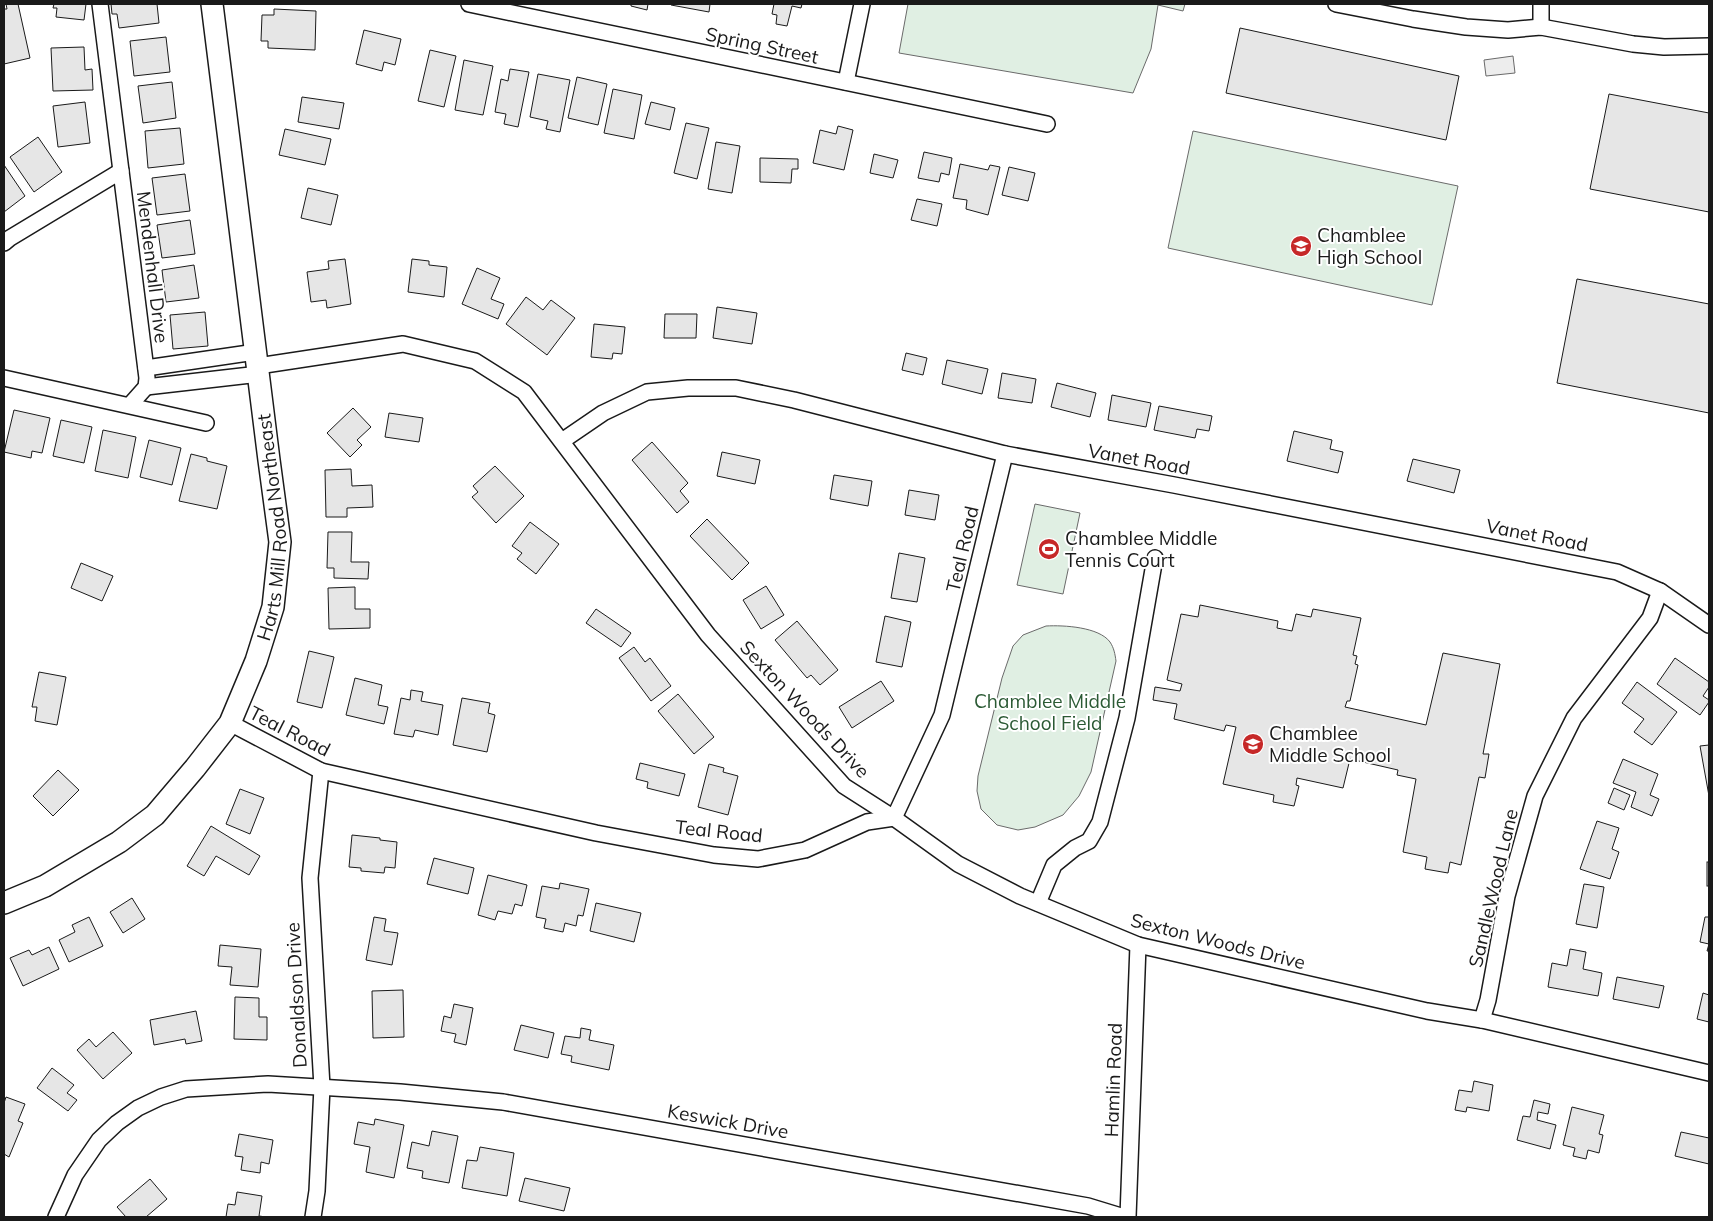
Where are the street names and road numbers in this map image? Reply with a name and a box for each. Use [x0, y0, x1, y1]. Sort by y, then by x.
street label: Spring Street [703, 21, 821, 69]
street label: Mendenhall Drive [132, 190, 174, 344]
street label: Harts Mill Road Northeast [251, 412, 292, 644]
street label: Vanet Road [1086, 438, 1192, 480]
street label: Teal Road [940, 504, 984, 594]
street label: Vanet Road [1484, 513, 1590, 557]
street label: Sexton Woods Drive [735, 635, 875, 783]
street label: Teal Road [245, 700, 335, 762]
street label: SandleWood Lane [1463, 806, 1523, 970]
street label: Teal Road [674, 814, 764, 848]
street label: Sexton Woods Drive [1128, 908, 1308, 974]
street label: Donaldson Drive [280, 922, 312, 1068]
street label: Hamlin Road [1099, 1022, 1127, 1138]
street label: Keswick Drive [666, 1099, 790, 1143]

